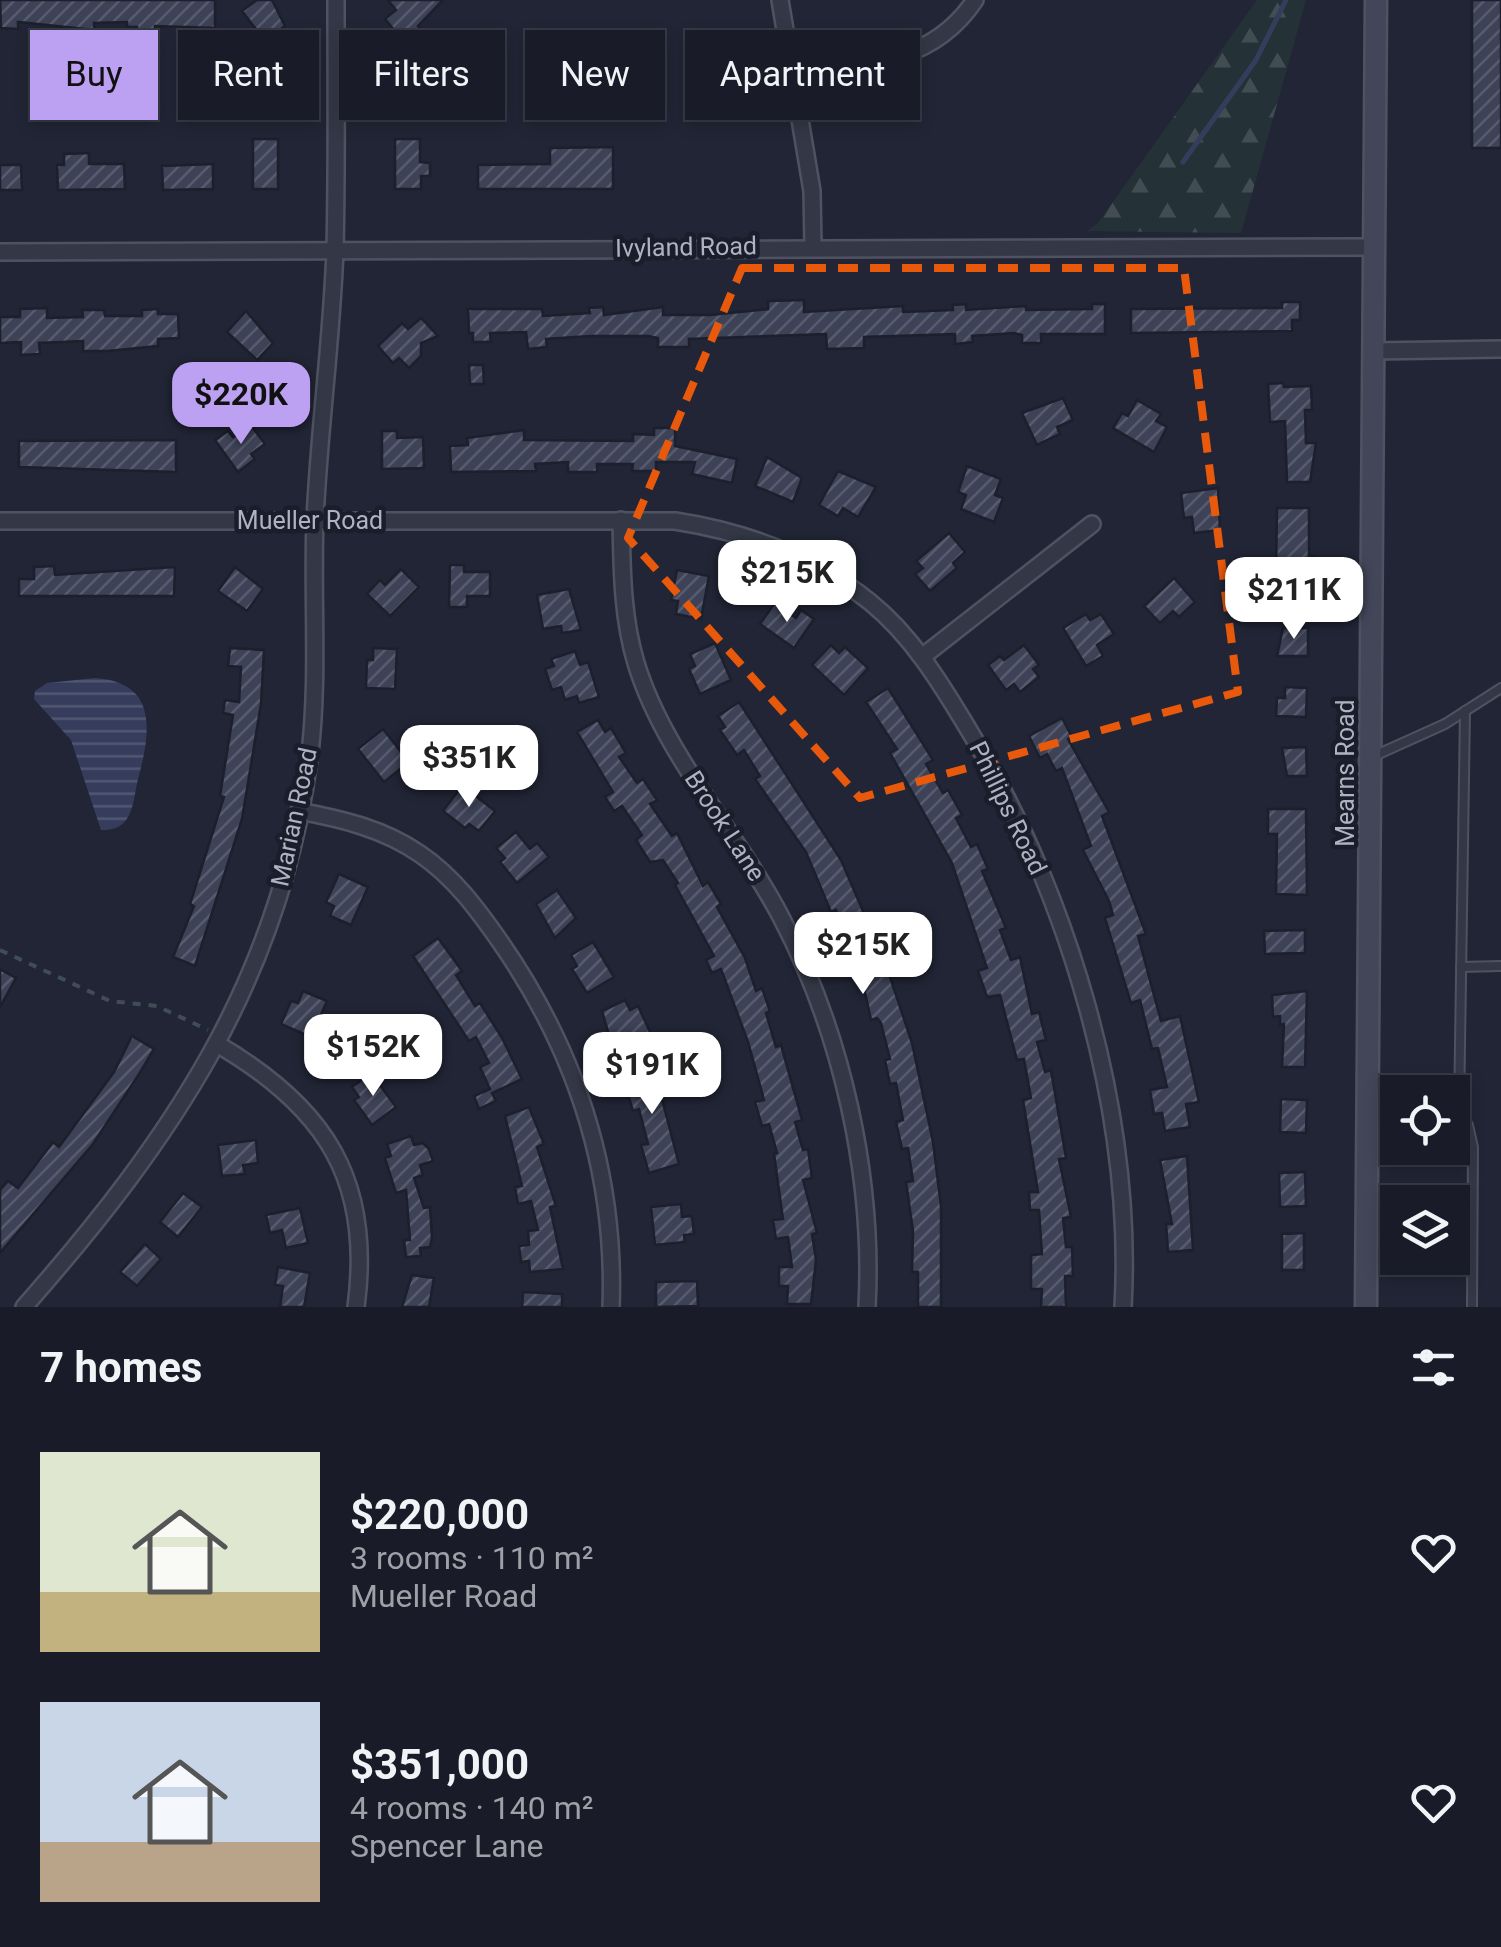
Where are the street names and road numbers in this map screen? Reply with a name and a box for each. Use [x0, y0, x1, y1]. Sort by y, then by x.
street label: Ivyland Road [615, 231, 757, 263]
street label: Mueller Road [237, 506, 383, 535]
street label: Mearns Road [1331, 699, 1360, 847]
street label: Phillips Road [963, 737, 1053, 879]
street label: Marian Road [265, 745, 323, 889]
street label: Brook Lane [679, 766, 771, 886]

